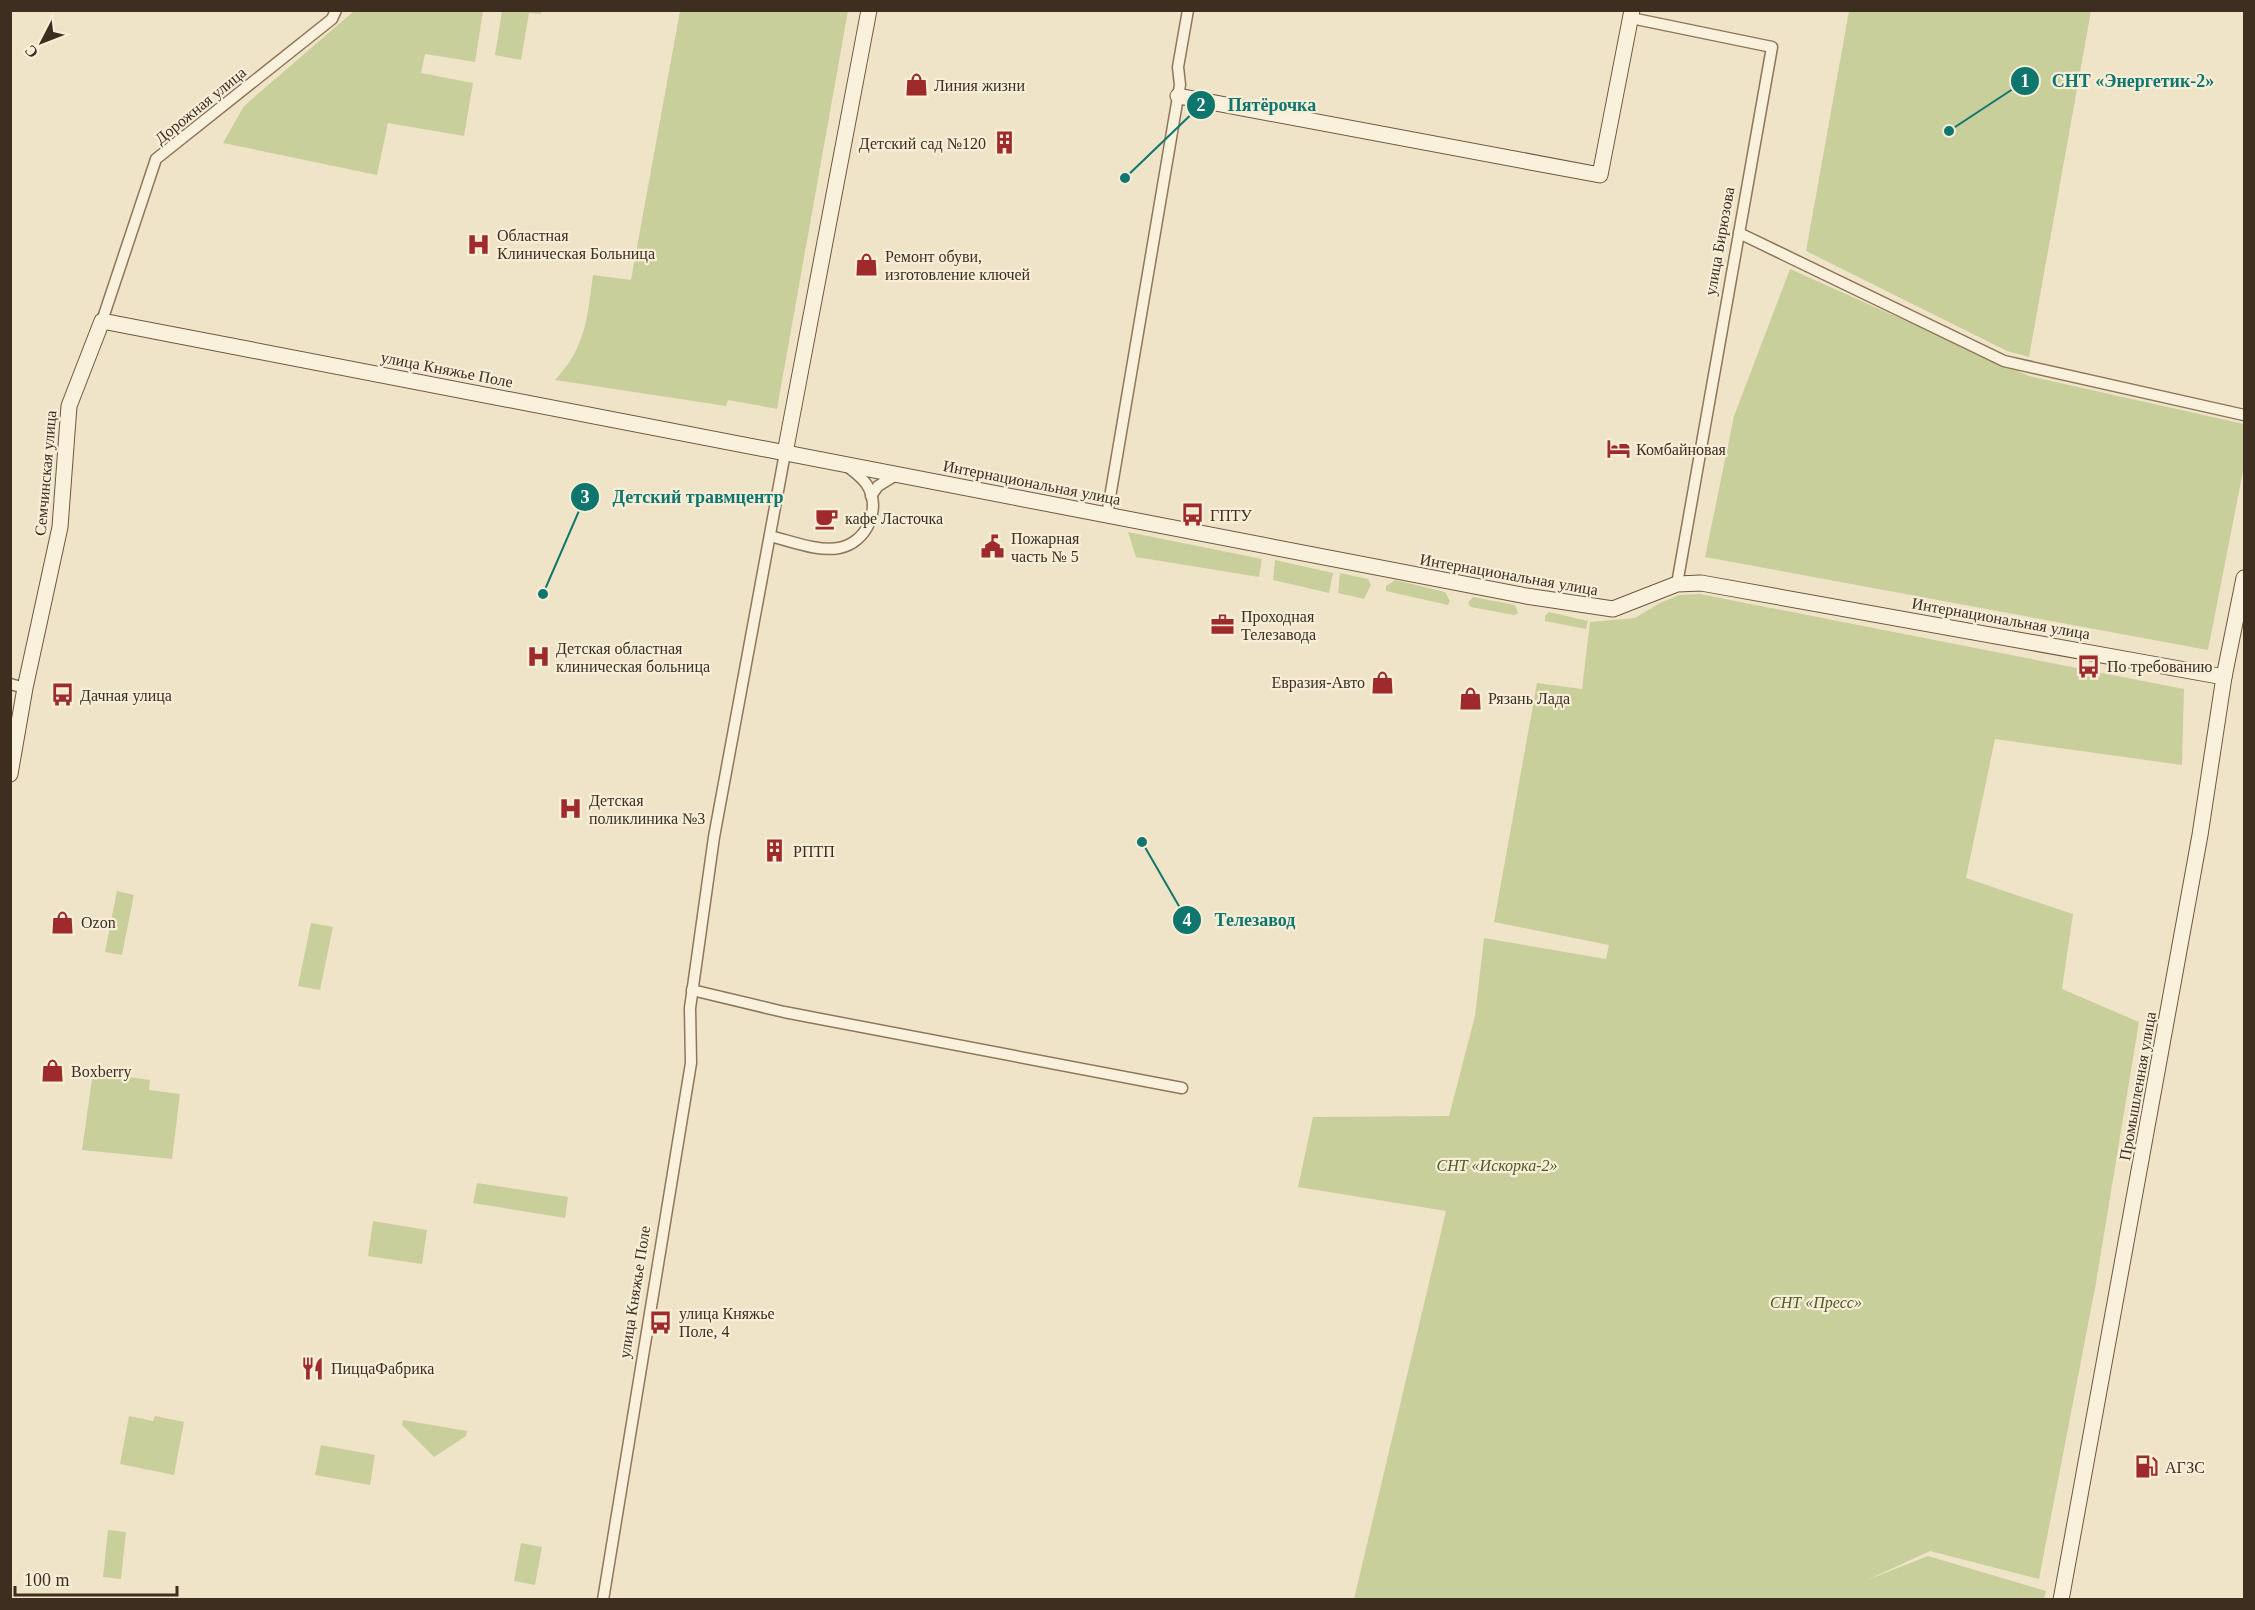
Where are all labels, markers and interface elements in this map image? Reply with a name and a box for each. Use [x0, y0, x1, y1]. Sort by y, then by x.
north arrow [12, 12, 72, 72]
text: С [21, 42, 41, 62]
callout: СНТ «Энергетик-2» [2010, 63, 2226, 99]
street label: Дорожная улица [151, 64, 250, 148]
text: 1 [2021, 71, 2030, 91]
text: СНТ «Энергетик-2» [2052, 71, 2214, 91]
shop icon: Линия жизни [903, 72, 929, 98]
place label: Линия жизни [934, 77, 1025, 94]
callout: Пятёрочка [1186, 87, 1328, 123]
text: 2 [1197, 95, 1206, 115]
text: Пятёрочка [1228, 95, 1316, 115]
building icon: Детский сад №120 [991, 130, 1017, 156]
place label: Детский сад №120 [859, 135, 986, 153]
street label: улица Бирюзова [1702, 186, 1738, 297]
place label: Областная Клиническая Больница [497, 227, 655, 263]
hospital icon: Областная Клиническая Больница [466, 231, 492, 257]
place label: Ремонт обуви, изготовление ключей [885, 248, 1031, 283]
shop icon: Ремонт обуви, изготовление ключей [854, 252, 880, 278]
street label: улица Княжье Поле [379, 348, 514, 392]
street label: Семчинская улица [32, 410, 60, 537]
hotel icon: Комбайновая [1605, 436, 1631, 462]
place label: Комбайновая [1636, 441, 1727, 458]
street label: Интернациональная улица [941, 457, 1122, 509]
callout: Детский травмцентр [570, 479, 795, 515]
text: 3 [581, 487, 590, 507]
text: Детский травмцентр [613, 487, 783, 507]
bus stop icon: ГПТУ [1179, 502, 1205, 528]
cafe icon: кафе Ласточка [814, 505, 840, 531]
place label: ГПТУ [1210, 507, 1253, 524]
place label: кафе Ласточка [845, 510, 943, 528]
place label: Пожарная часть № 5 [1011, 530, 1080, 565]
public building icon: Пожарная часть № 5 [980, 534, 1006, 560]
street label: Интернациональная улица [1418, 550, 1599, 600]
street label: Интернациональная улица [1910, 594, 2091, 644]
place label: Проходная Телезавода [1241, 608, 1316, 644]
office icon: Проходная Телезавода [1210, 612, 1236, 638]
place label: Детская областная клиническая больница [556, 640, 710, 676]
hospital icon: Детская областная клиническая больница [525, 644, 551, 670]
bus stop icon: По требованию [2076, 653, 2102, 679]
place label: По требованию [2107, 658, 2213, 676]
shop icon: Евразия-Авто [1370, 669, 1396, 695]
place label: Евразия-Авто [1272, 674, 1365, 692]
bus stop icon: Дачная улица [49, 682, 75, 708]
shop icon: Рязань Лада [1457, 685, 1483, 711]
place label: Дачная улица [80, 687, 172, 705]
place label: Рязань Лада [1488, 690, 1570, 708]
place label: Детская поликлиника №3 [589, 792, 705, 827]
hospital icon: Детская поликлиника №3 [558, 796, 584, 822]
building icon: РПТП [762, 838, 788, 864]
place label: РПТП [793, 843, 835, 860]
callout: Телезавод [1172, 902, 1307, 938]
shop icon: Ozon [50, 909, 76, 935]
text: 4 [1183, 910, 1192, 930]
text: Телезавод [1215, 910, 1295, 930]
place label: Ozon [81, 914, 116, 931]
street label: Промышленная улица [2116, 1010, 2160, 1162]
shop icon: Boxberry [40, 1058, 66, 1084]
place label: Boxberry [71, 1063, 131, 1081]
park label: СНТ «Искорка-2» [1436, 1157, 1558, 1175]
street label: улица Княжье Поле [616, 1225, 654, 1360]
park label: СНТ «Пресс» [1770, 1294, 1862, 1312]
place label: улица Княжье Поле, 4 [679, 1305, 775, 1340]
bus stop icon: улица Княжье Поле, 4 [648, 1309, 674, 1335]
restaurant icon: ПиццаФабрика [300, 1355, 326, 1381]
place label: ПиццаФабрика [331, 1360, 434, 1378]
fuel station icon: АГЗС [2134, 1454, 2160, 1480]
place label: АГЗС [2165, 1459, 2205, 1476]
scale bar [15, 1559, 177, 1597]
text: 100 m [24, 1570, 70, 1590]

